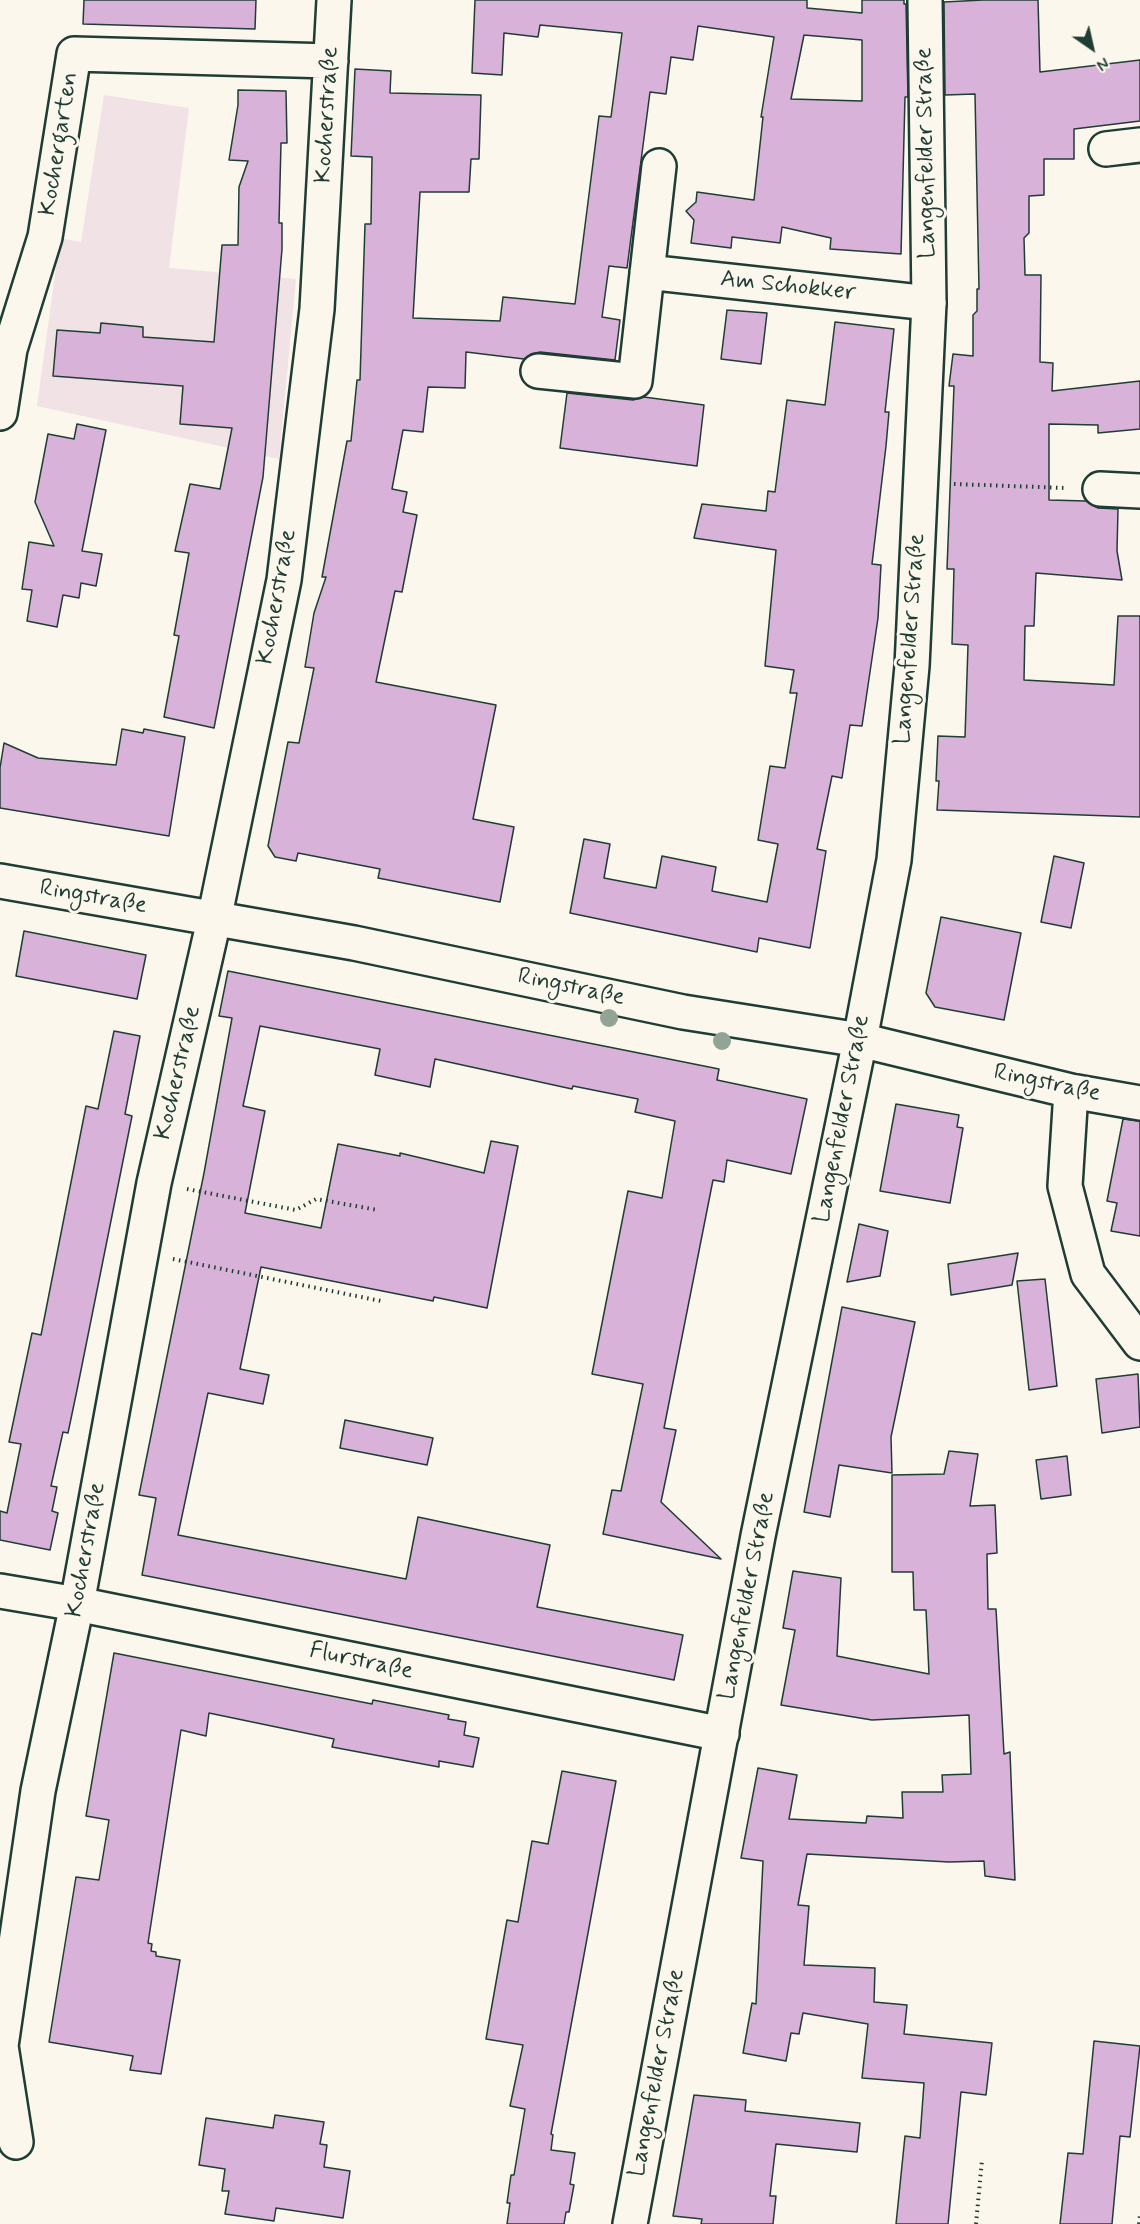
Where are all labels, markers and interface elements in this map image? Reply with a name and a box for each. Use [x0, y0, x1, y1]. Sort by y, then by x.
north arrow [1062, 18, 1122, 78]
street label: Kocherstraße [310, 46, 346, 184]
street label: Langenfelder Straße [911, 47, 943, 259]
text: N [1092, 52, 1113, 75]
street label: Kochergarten [34, 70, 86, 218]
street label: Am Schokker [719, 266, 857, 308]
street label: Kocherstraße [252, 527, 304, 667]
street label: Langenfelder Straße [889, 533, 933, 745]
street label: Ringstraße [37, 874, 149, 922]
street label: Ringstraße [515, 963, 627, 1013]
street label: Kocherstraße [150, 1003, 208, 1143]
street label: Langenfelder Straße [809, 1012, 877, 1226]
street label: Ringstraße [991, 1059, 1103, 1109]
street label: Kocherstraße [61, 1480, 113, 1620]
street label: Langenfelder Straße [714, 1489, 782, 1703]
street label: Flurstraße [306, 1637, 416, 1687]
street label: Langenfelder Straße [624, 1966, 692, 2180]

